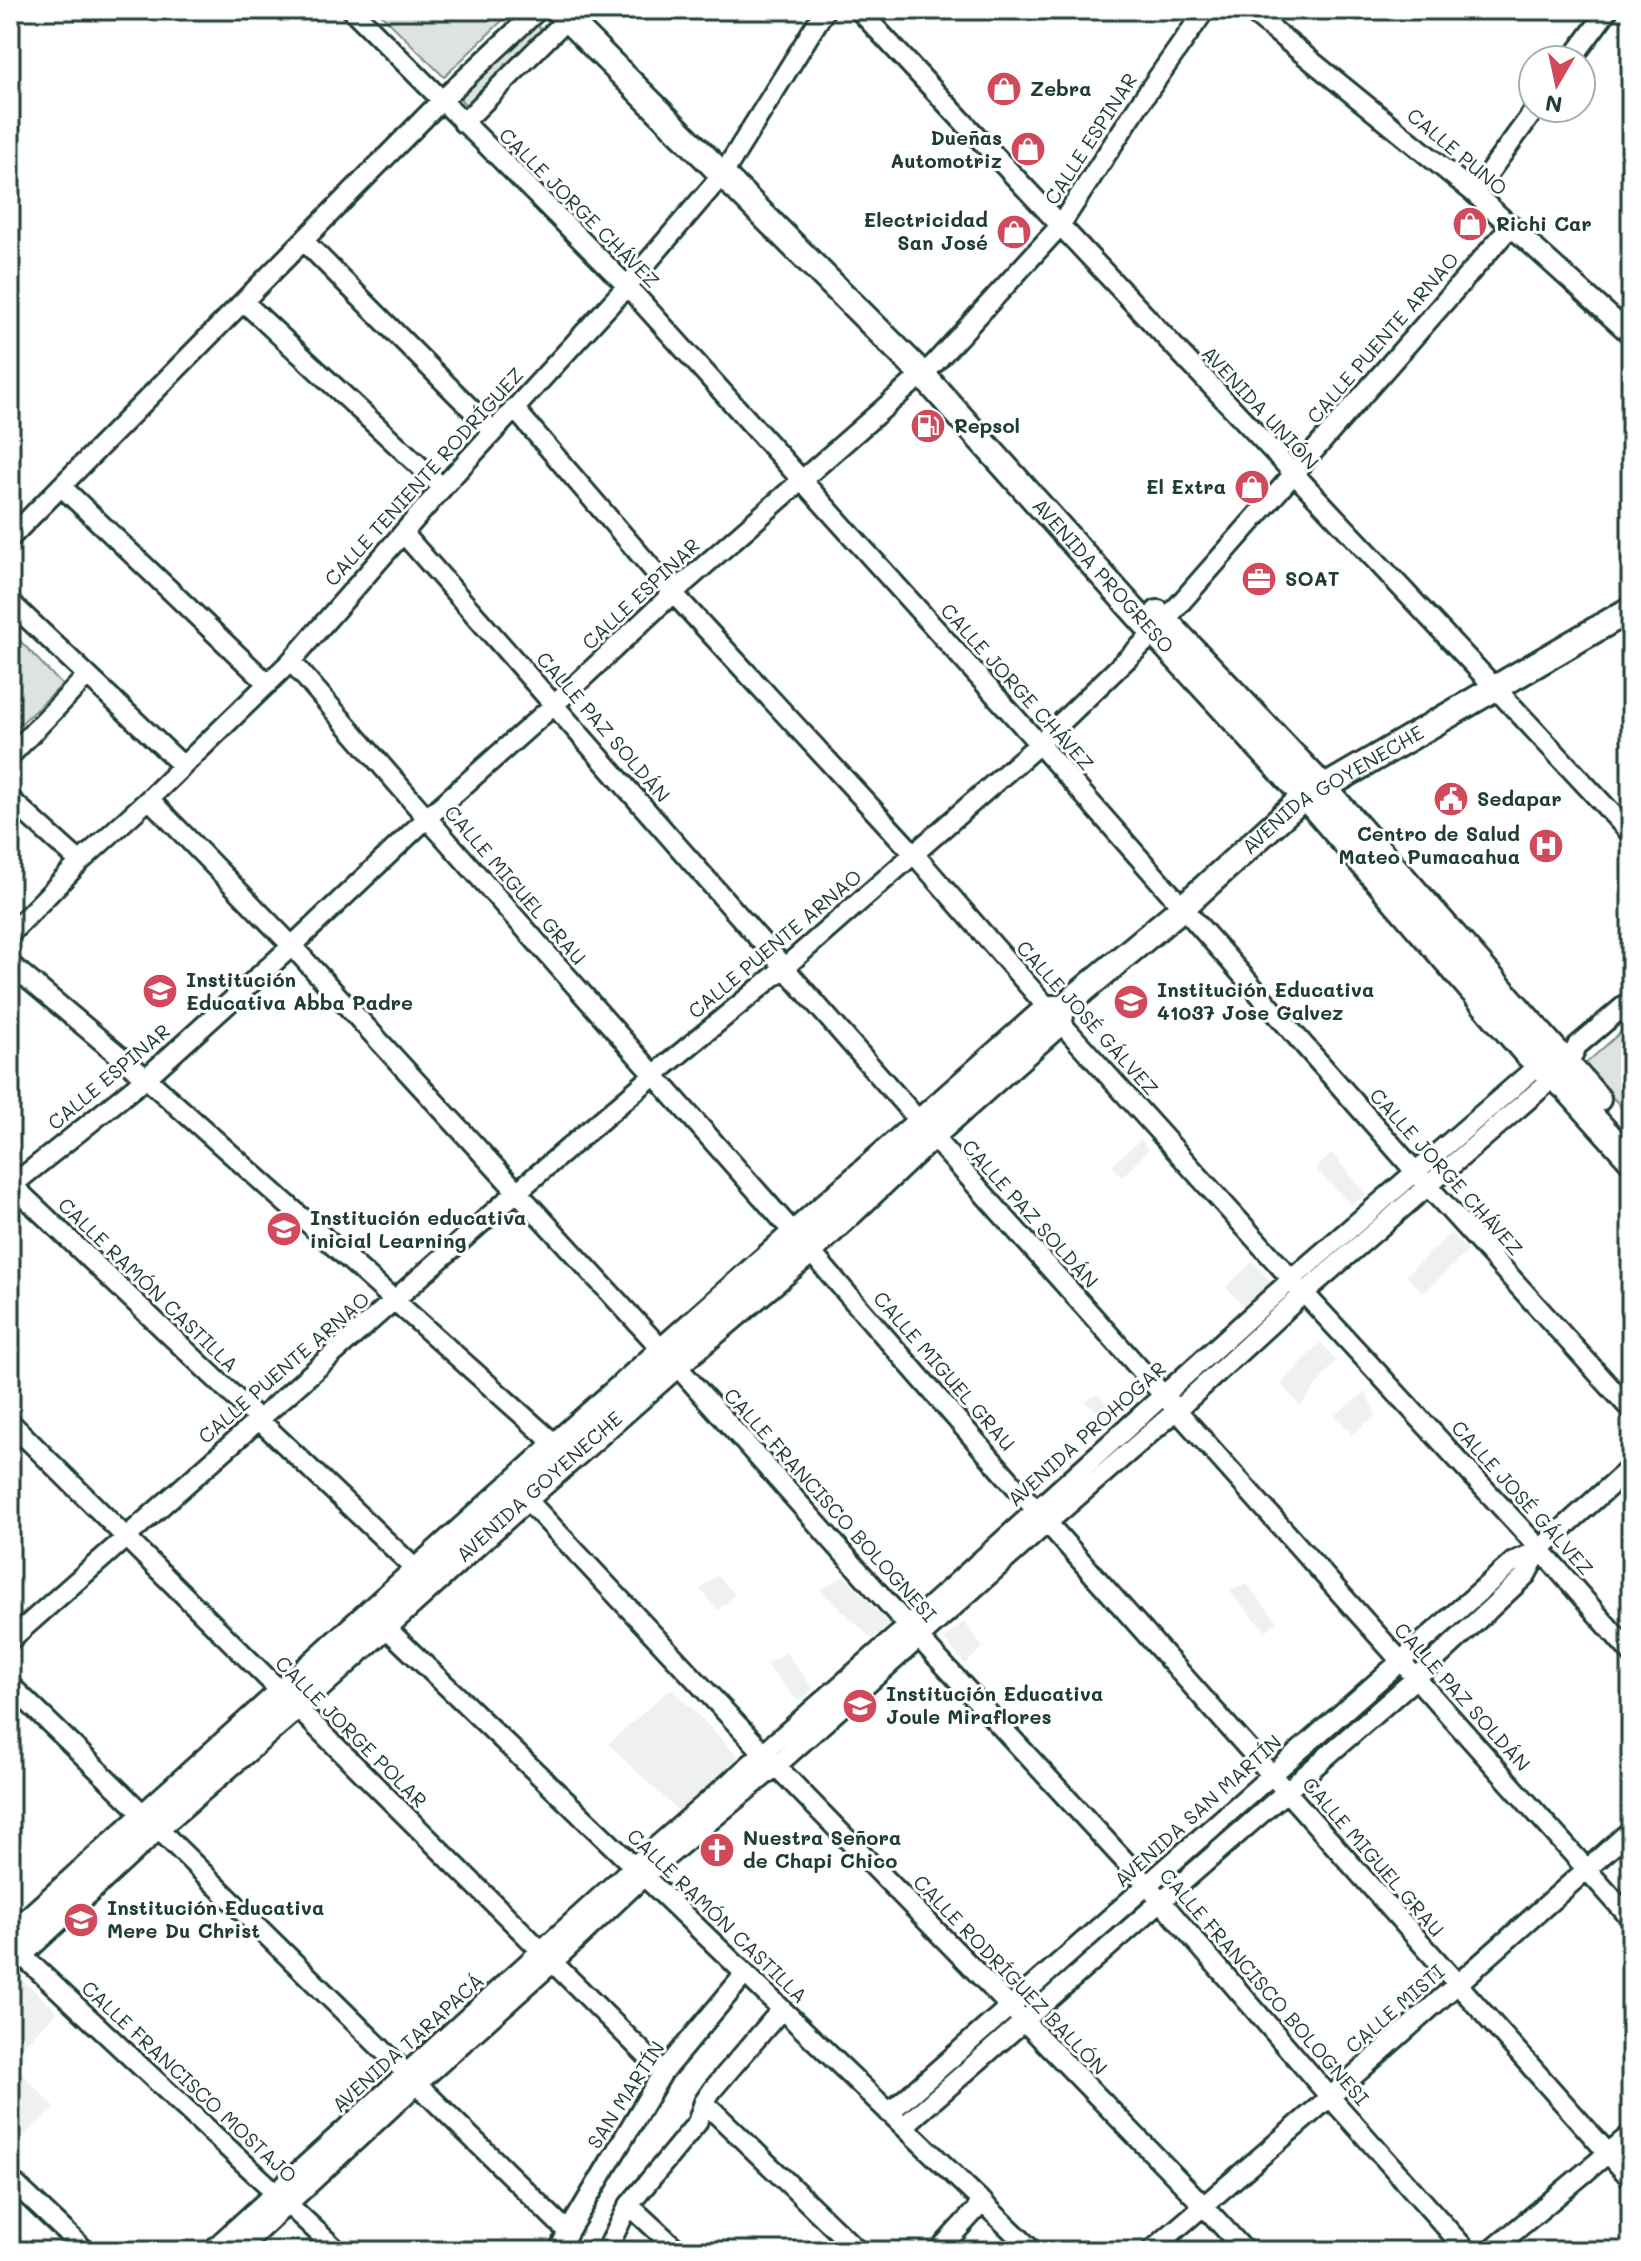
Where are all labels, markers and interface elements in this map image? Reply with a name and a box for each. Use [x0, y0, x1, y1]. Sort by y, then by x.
north arrow [1517, 44, 1597, 124]
street label: CALLE ESPINAR [1038, 68, 1142, 209]
shop icon: Zebra [985, 70, 1023, 108]
place label: Zebra [1030, 75, 1092, 101]
text: N [1543, 89, 1564, 120]
street label: CALLE PUNO [1402, 102, 1513, 201]
street label: CALLE JORGE CHÁVEZ [494, 122, 665, 293]
place label: Dueñas Automotriz [890, 124, 1002, 173]
shop icon: Dueñas Automotriz [1009, 130, 1047, 168]
shop icon: Richi Car [1451, 205, 1489, 243]
place label: Electricidad San José [864, 206, 988, 255]
place label: Richi Car [1496, 210, 1592, 236]
shop icon: Electricidad San José [995, 213, 1033, 251]
street label: CALLE PUENTE ARNAO [1301, 246, 1464, 428]
street label: AVENIDA UNIÓN [1197, 340, 1325, 475]
street label: CALLE TENIENTE RODRÍGUEZ [318, 362, 528, 591]
fuel station icon: Repsol [909, 407, 947, 445]
place label: Repsol [954, 412, 1020, 438]
shop icon: El Extra [1233, 468, 1271, 506]
place label: El Extra [1146, 473, 1226, 499]
street label: AVENIDA PROGRESO [1027, 492, 1180, 658]
street label: CALLE ESPINAR [576, 532, 705, 655]
office icon: SOAT [1240, 560, 1278, 598]
place label: SOAT [1285, 565, 1340, 591]
street label: CALLE JORGE CHÁVEZ [936, 597, 1100, 775]
street label: CALLE PAZ SOLDÁN [531, 646, 676, 807]
street label: AVENIDA GOYENECHE [1236, 719, 1428, 859]
public building icon: Sedapar [1432, 780, 1470, 818]
place label: Sedapar [1477, 785, 1562, 811]
street label: CALLE MIGUEL GRAU [439, 799, 592, 970]
place label: Centro de Salud Mateo Pumacahua [1339, 820, 1520, 869]
hospital icon: Centro de Salud Mateo Pumacahua [1527, 827, 1565, 865]
street label: CALLE PUENTE ARNAO [682, 863, 867, 1024]
street label: CALLE JOSÉ GÁLVEZ [1011, 934, 1164, 1100]
place label: Institución Educativa Abba Padre [186, 966, 413, 1015]
school or university icon: Institución Educativa Abba Padre [141, 972, 179, 1010]
place label: Institución Educativa 41037 Jose Galvez [1157, 976, 1374, 1025]
school or university icon: Institución Educativa 41037 Jose Galvez [1112, 983, 1150, 1021]
street label: CALLE ESPINAR [42, 1017, 175, 1135]
street label: CALLE JORGE CHÁVEZ [1365, 1082, 1529, 1260]
street label: CALLE PAZ SOLDÁN [957, 1134, 1104, 1293]
street label: CALLE RAMÓN CASTILLA [53, 1191, 244, 1377]
place label: Institución educativa inicial Learning [310, 1204, 526, 1253]
school or university icon: Institución educativa inicial Learning [265, 1210, 303, 1248]
street label: CALLE MIGUEL GRAU [868, 1285, 1021, 1456]
street label: CALLE PUENTE ARNAO [192, 1286, 374, 1449]
street label: AVENIDA PROHOGAR [1001, 1355, 1171, 1512]
street label: CALLE FRANCISCO BOLOGNESI [719, 1382, 943, 1627]
street label: AVENIDA GOYENECHE [450, 1405, 627, 1567]
street label: CALLE JOSÉ GÁLVEZ [1446, 1414, 1599, 1580]
street label: CALLE PAZ SOLDÁN [1389, 1617, 1536, 1776]
street label: CALLE JORGE POLAR [270, 1650, 433, 1813]
place label: Institución Educativa Joule Miraflores [886, 1680, 1103, 1729]
school or university icon: Institución Educativa Joule Miraflores [841, 1687, 879, 1725]
street label: AVENIDA SAN MARTÍN [1108, 1728, 1286, 1892]
street label: CALLE MIGUEL GRAU [1297, 1771, 1450, 1942]
street label: CALLE RAMÓN CASTILLA [622, 1822, 813, 2008]
place label: Nuestra Señora de Chapi Chico [743, 1824, 901, 1873]
church icon: Nuestra Señora de Chapi Chico [698, 1831, 736, 1869]
street label: CALLE FRANCISCO BOLOGNESI [1155, 1862, 1375, 2111]
street label: CALLE RODRÍGUEZ BALLÓN [908, 1869, 1113, 2080]
place label: Institución Educativa Mere Du Christ [107, 1894, 324, 1943]
school or university icon: Institución Educativa Mere Du Christ [62, 1901, 100, 1939]
street label: CALLE MISTI [1339, 1958, 1449, 2058]
street label: AVENIDA TARAPACÁ [326, 1967, 489, 2117]
street label: CALLE FRANCISCO MOSTAJO [76, 1974, 303, 2188]
street label: SAN MARTÍN [581, 2036, 670, 2153]

